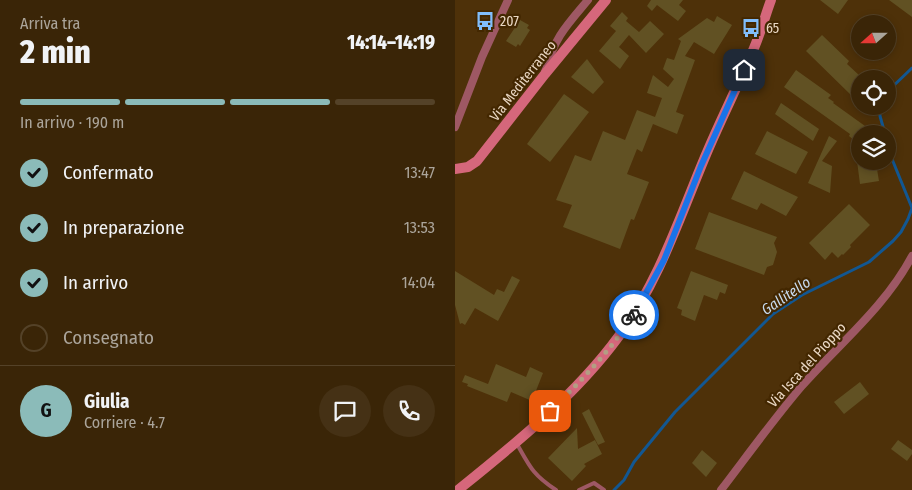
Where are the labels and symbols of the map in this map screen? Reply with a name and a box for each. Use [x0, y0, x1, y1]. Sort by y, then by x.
bus stop icon: 207 [474, 10, 496, 32]
place label: 207 [500, 13, 519, 30]
north arrow [851, 15, 896, 60]
bus stop icon: 65 [740, 17, 762, 39]
place label: 65 [766, 20, 779, 37]
street label: Via Mediterraneo [486, 37, 560, 125]
pin [723, 49, 765, 91]
water label: Gallitello [758, 273, 814, 319]
courier [609, 290, 659, 340]
street label: Via Isca del Pioppo [764, 319, 850, 411]
pin [529, 390, 571, 432]

